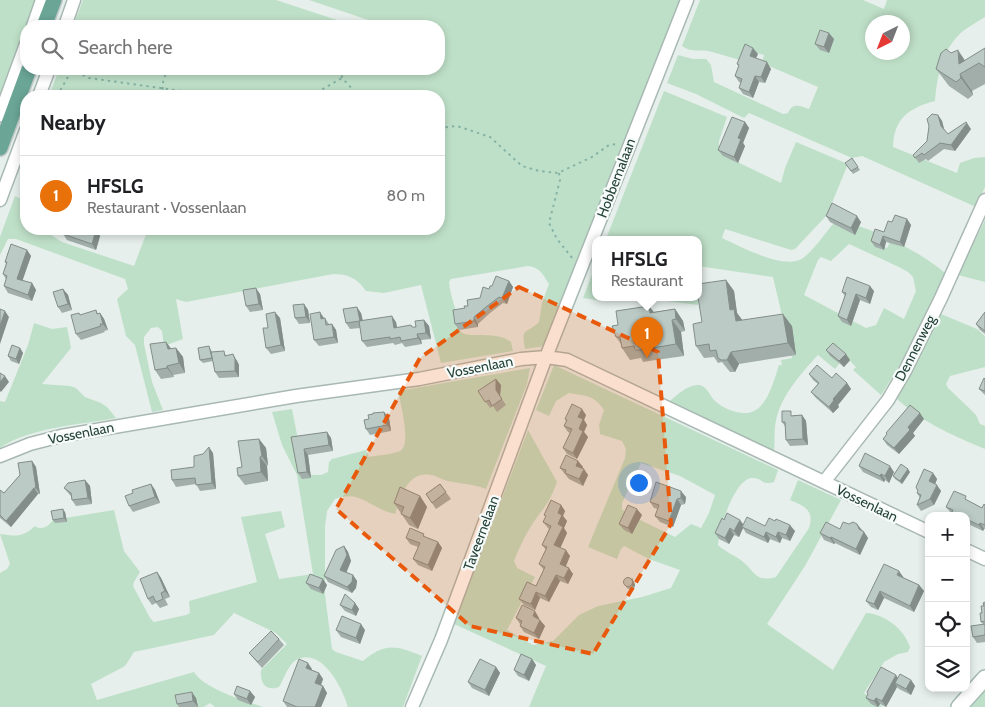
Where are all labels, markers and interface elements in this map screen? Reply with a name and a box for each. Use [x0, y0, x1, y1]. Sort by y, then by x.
north arrow [865, 15, 910, 60]
search box [20, 20, 445, 75]
icon: search [38, 34, 66, 62]
text: Search here [78, 36, 172, 59]
text: Nearby [40, 110, 106, 135]
street label: Hobbemalaan [593, 136, 639, 220]
text: HFSLG [87, 175, 144, 198]
text: 1 [53, 186, 59, 205]
text: 80 m [387, 186, 425, 205]
text: Restaurant · Vossenlaan [87, 198, 247, 217]
popup [592, 236, 702, 301]
text: HFSLG [611, 248, 668, 271]
text: Restaurant [611, 271, 683, 290]
street label: Dennenweg [891, 311, 940, 384]
pin: 1 [631, 317, 663, 358]
street label: Vossenlaan [446, 352, 515, 382]
street label: Vossenlaan [47, 418, 116, 448]
your location [626, 470, 652, 496]
street label: Vossenlaan [833, 480, 901, 526]
street label: Taveernelaan [459, 493, 503, 573]
map controls [925, 512, 970, 692]
button: + [925, 512, 970, 557]
button: − [925, 557, 970, 602]
button: locate [925, 602, 970, 647]
button: layers [925, 647, 970, 692]

